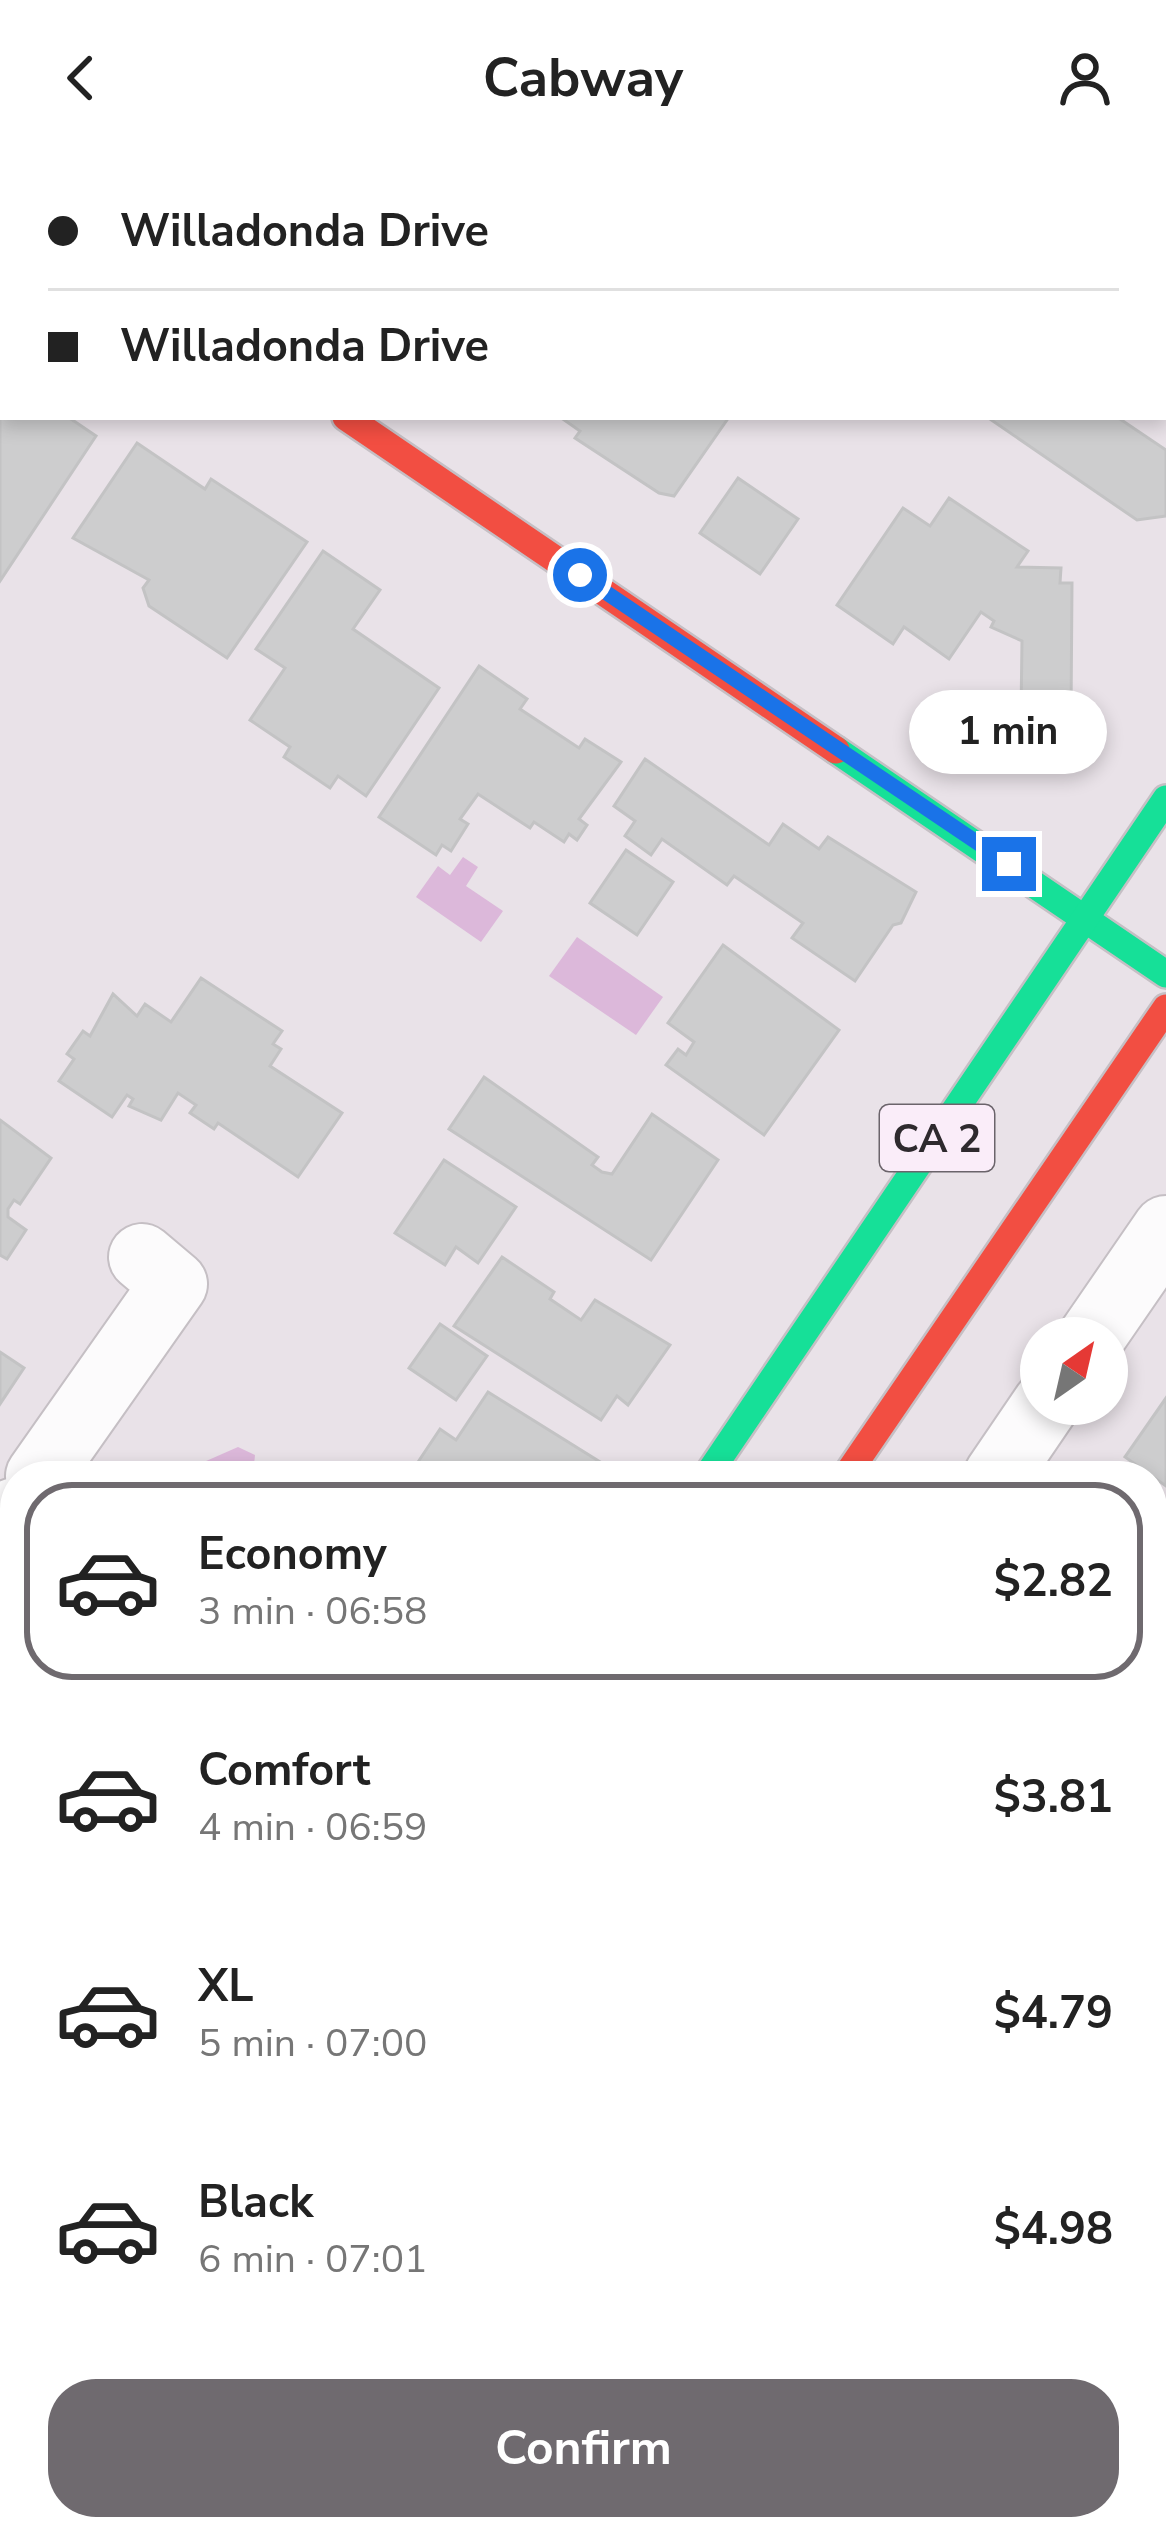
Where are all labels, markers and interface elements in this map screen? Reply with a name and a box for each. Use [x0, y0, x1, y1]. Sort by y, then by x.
text: Cabway [483, 41, 683, 115]
icon: back [48, 45, 114, 111]
icon: person [1052, 45, 1118, 111]
text: Willadonda Drive [120, 201, 489, 262]
text: Willadonda Drive [120, 316, 489, 377]
route start [553, 548, 607, 602]
callout: 1 min [910, 690, 1108, 774]
text: 1 min [958, 705, 1058, 758]
route end [982, 837, 1036, 891]
road number: CA 2 [880, 1105, 994, 1171]
north arrow [1020, 1317, 1128, 1425]
map controls [1020, 1317, 1128, 1425]
text: Economy [198, 1524, 387, 1585]
icon: car [54, 1527, 162, 1635]
text: $2.82 [994, 1551, 1113, 1612]
text: 3 min · 06:58 [198, 1585, 427, 1638]
text: Comfort [198, 1740, 370, 1801]
icon: car [54, 1743, 162, 1851]
text: $3.81 [994, 1767, 1113, 1828]
text: 4 min · 06:59 [198, 1801, 427, 1854]
text: XL [198, 1956, 254, 2017]
icon: car [54, 1959, 162, 2067]
text: $4.79 [994, 1983, 1113, 2044]
text: 5 min · 07:00 [198, 2017, 427, 2070]
text: Black [198, 2172, 313, 2233]
icon: car [54, 2175, 162, 2283]
text: $4.98 [994, 2199, 1113, 2260]
text: 6 min · 07:01 [198, 2233, 427, 2286]
button: Confirm [48, 2379, 1119, 2517]

